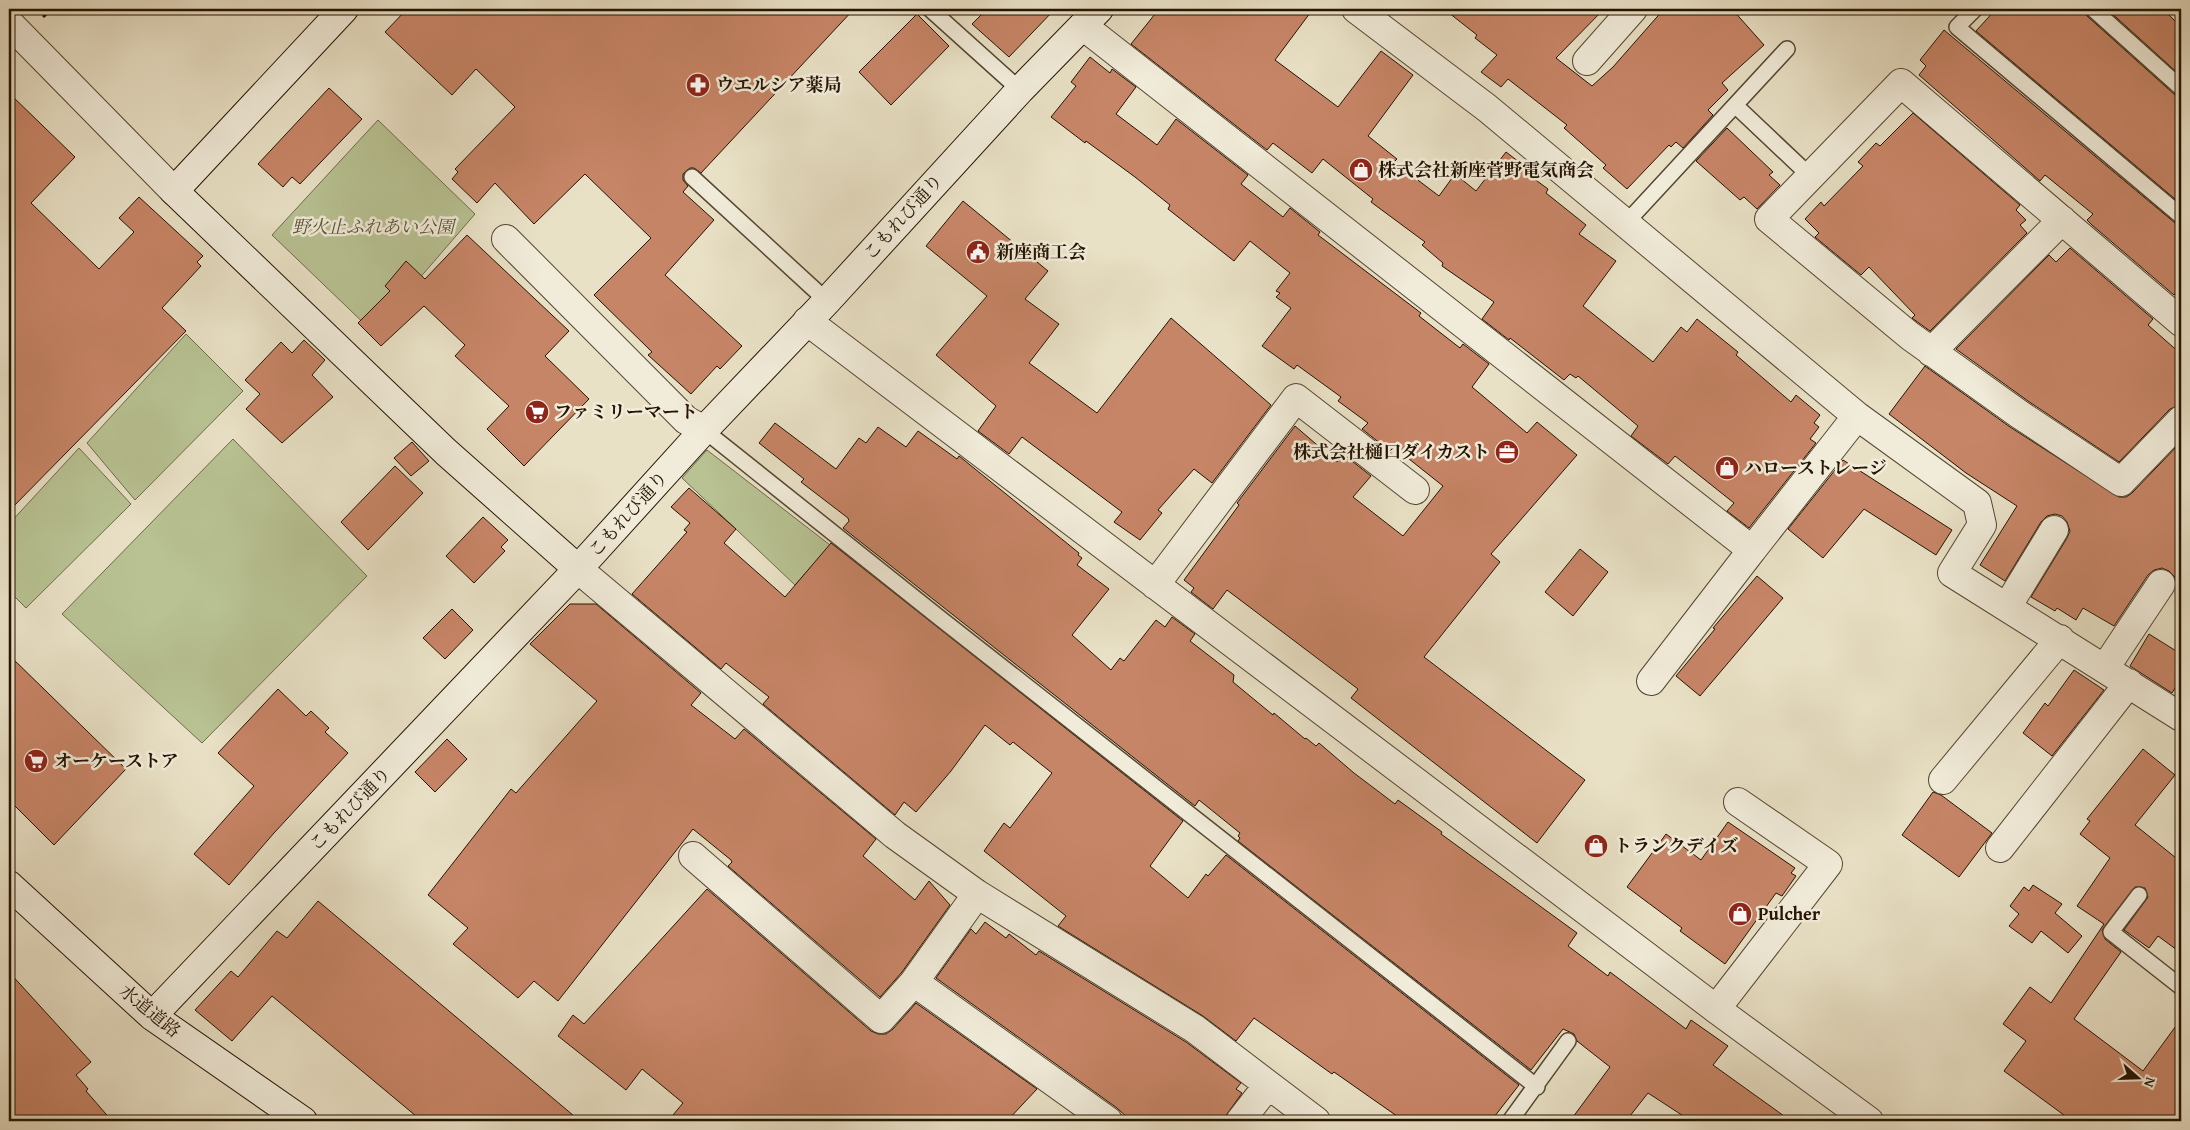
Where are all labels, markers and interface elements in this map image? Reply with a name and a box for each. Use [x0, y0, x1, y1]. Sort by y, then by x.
place label: ウエルシア薬局 [716, 71, 842, 98]
pharmacy icon: ウエルシア薬局 [685, 72, 711, 98]
place label: 株式会社新座菅野電気商会 [1378, 156, 1594, 183]
shop icon: 株式会社新座菅野電気商会 [1348, 157, 1374, 183]
street label: こもれび通り [856, 168, 949, 266]
park label: 野火止ふれあい公園 [292, 213, 457, 240]
place label: 新座商工会 [996, 238, 1086, 265]
public building icon: 新座商工会 [965, 239, 991, 265]
place label: ファミリーマート [554, 398, 698, 425]
supermarket icon: ファミリーマート [524, 399, 550, 425]
place label: 株式会社樋口ダイカスト [1293, 438, 1490, 465]
office icon: 株式会社樋口ダイカスト [1494, 439, 1520, 465]
place label: ハローストレージ [1744, 454, 1887, 481]
shop icon: ハローストレージ [1714, 455, 1740, 481]
street label: こもれび通り [581, 465, 674, 563]
place label: オーケーストア [54, 747, 179, 774]
supermarket icon: オーケーストア [23, 748, 49, 774]
street label: こもれび通り [302, 760, 397, 857]
place label: トランクデイズ [1614, 832, 1738, 859]
shop icon: トランクデイズ [1583, 833, 1609, 859]
place label: Pulcher [1758, 900, 1821, 927]
shop icon: Pulcher [1727, 901, 1753, 927]
street label: 水道道路 [114, 977, 187, 1044]
north arrow [2112, 1052, 2162, 1102]
text: N [2139, 1075, 2161, 1091]

